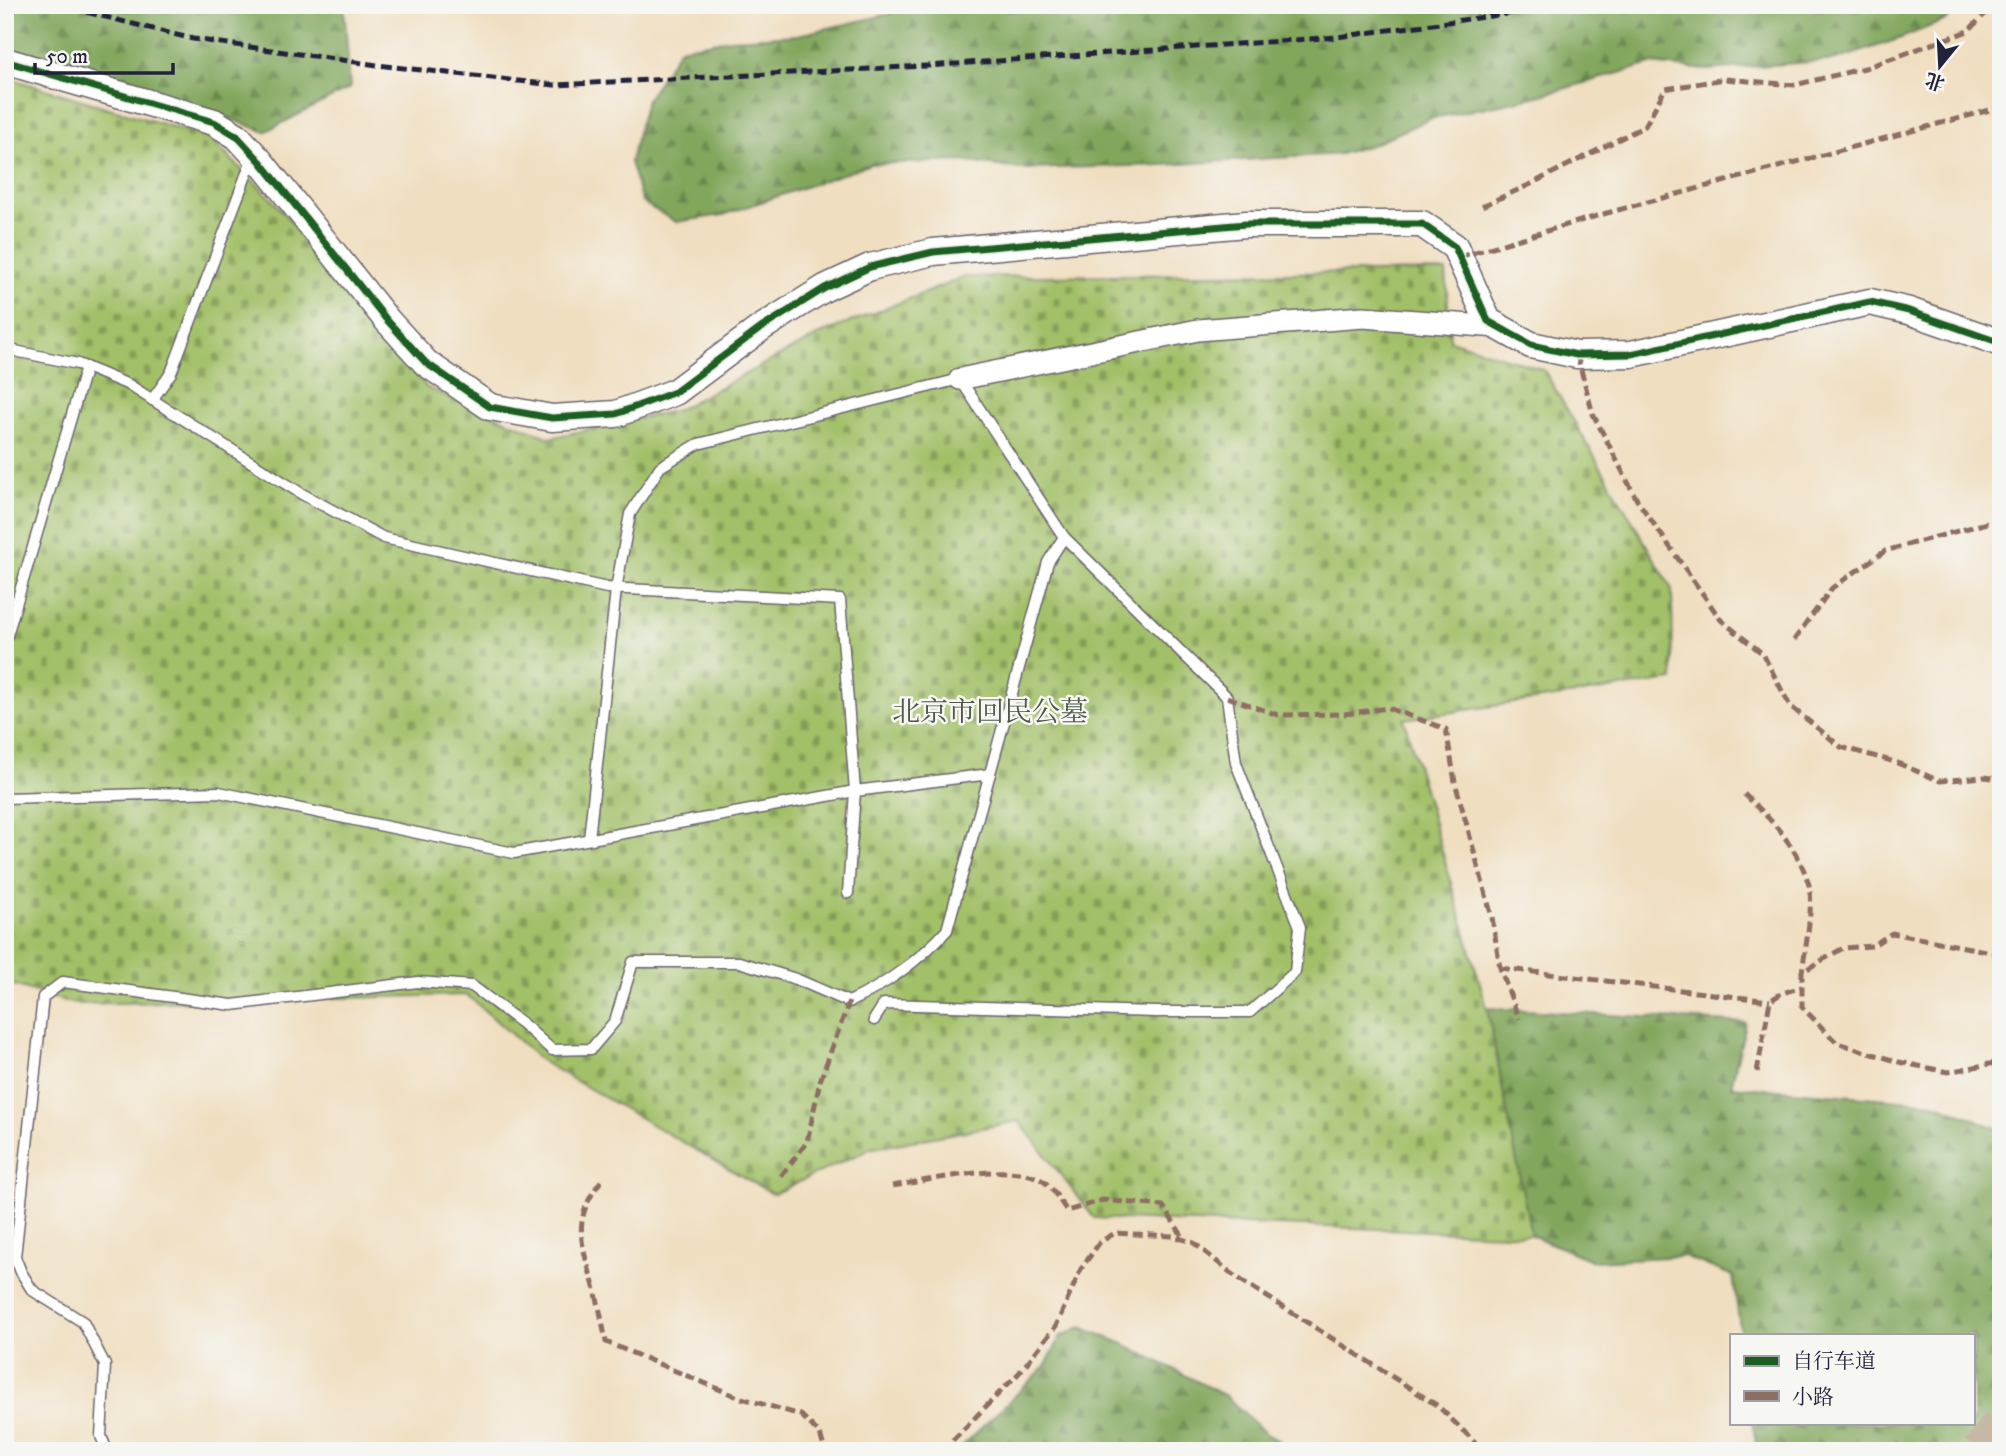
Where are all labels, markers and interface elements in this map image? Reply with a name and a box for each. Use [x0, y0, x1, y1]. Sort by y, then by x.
scale bar [35, 32, 173, 76]
north arrow [1904, 32, 1974, 102]
text: 50 m [46, 44, 88, 70]
text: 北 [1923, 67, 1948, 95]
park label: 北京市回民公墓 [892, 695, 1088, 730]
legend [1730, 1334, 1974, 1424]
text: 自行车道 [1792, 1349, 1876, 1375]
text: 小路 [1792, 1385, 1834, 1411]

